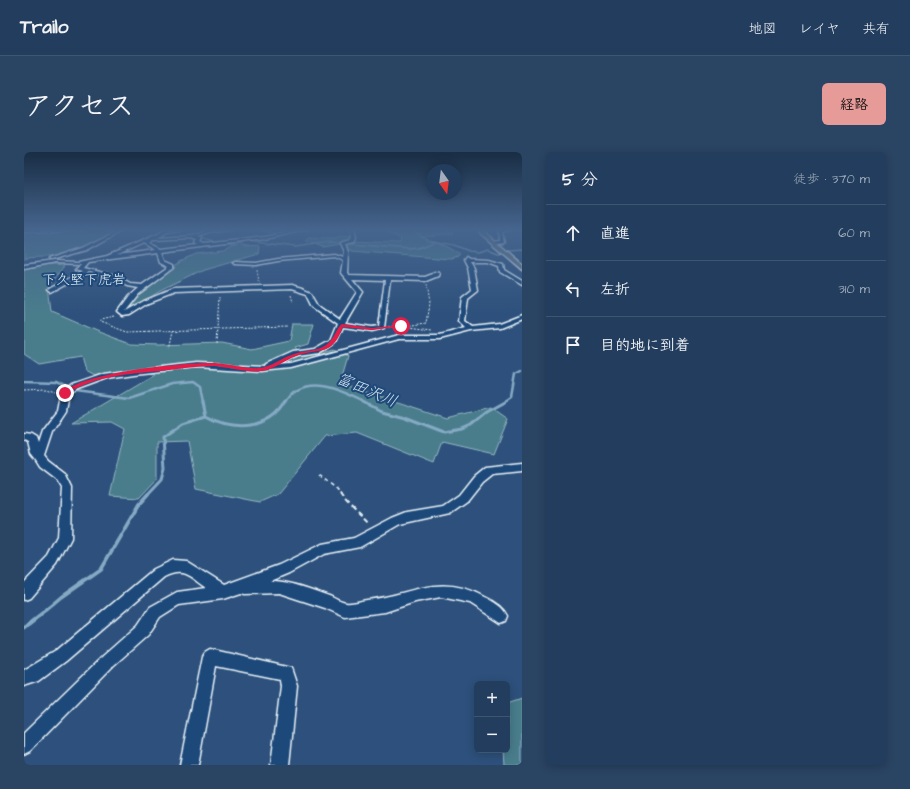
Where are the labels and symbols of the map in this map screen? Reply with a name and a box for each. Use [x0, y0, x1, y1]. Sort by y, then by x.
north arrow [426, 164, 462, 200]
district label: 下久堅下虎岩 [42, 270, 126, 290]
route start [392, 317, 410, 335]
water label: 富田沢川 [333, 367, 401, 413]
route end [56, 384, 74, 402]

